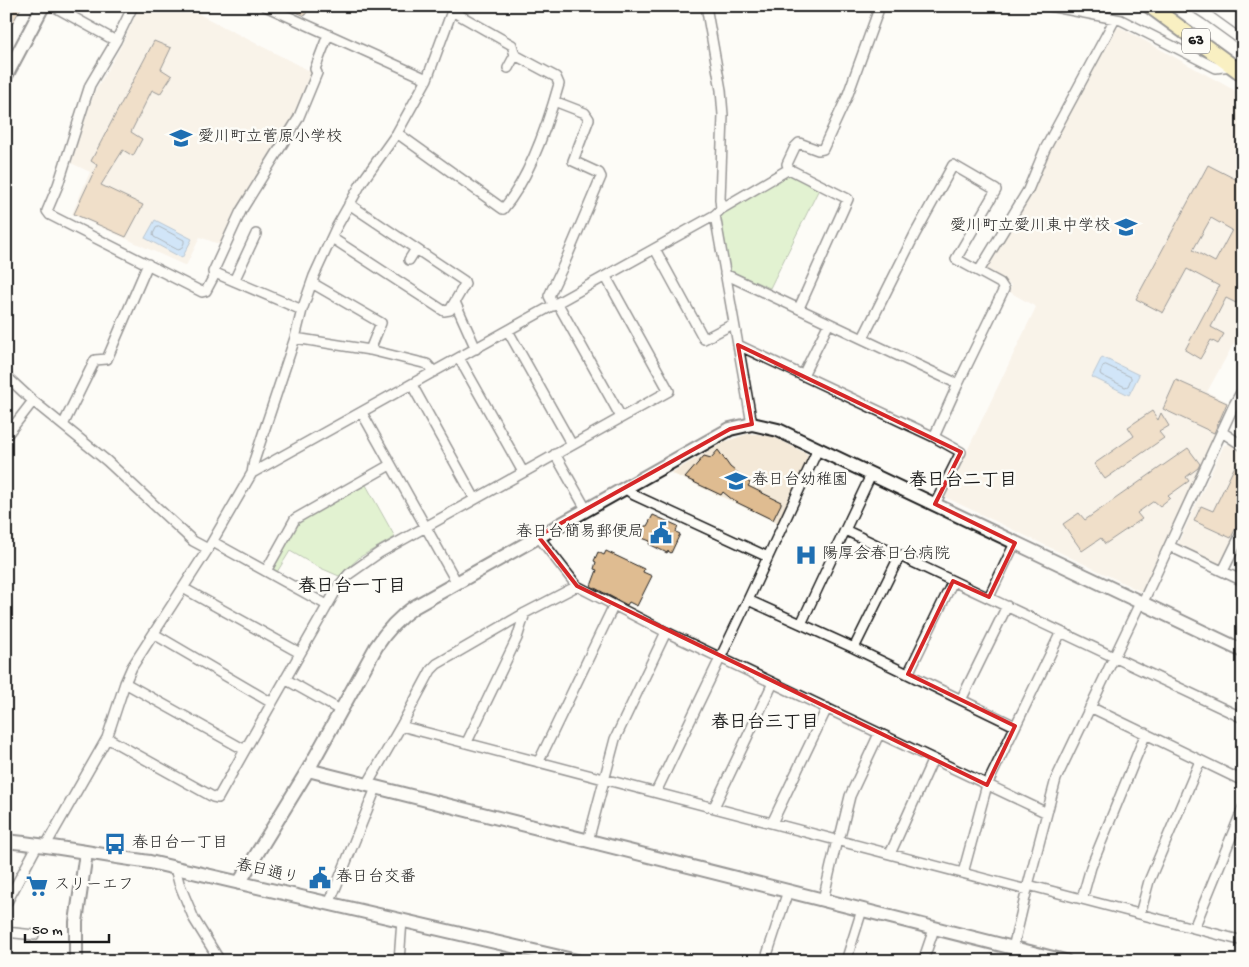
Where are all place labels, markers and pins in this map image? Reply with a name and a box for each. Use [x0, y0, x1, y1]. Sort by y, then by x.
school or university icon: 愛川町立菅原小学校 [168, 125, 194, 151]
place label: 愛川町立菅原小学校 [198, 128, 342, 148]
school or university icon: 愛川町立愛川東中学校 [1113, 214, 1139, 240]
place label: 愛川町立愛川東中学校 [950, 216, 1110, 237]
school or university icon: 春日台幼稚園 [723, 468, 749, 494]
place label: 春日台幼稚園 [752, 470, 848, 491]
public building icon: 春日台簡易郵便局 [648, 520, 674, 546]
place label: 春日台簡易郵便局 [516, 522, 644, 543]
hospital icon: 陽厚会春日台病院 [793, 542, 819, 568]
place label: 陽厚会春日台病院 [822, 544, 950, 565]
bus stop icon: 春日台一丁目 [102, 831, 128, 857]
place label: 春日台一丁目 [132, 833, 228, 854]
public building icon: 春日台交番 [307, 865, 333, 891]
place label: 春日台交番 [336, 867, 416, 888]
supermarket icon: スリーエフ [24, 873, 50, 899]
place label: スリーエフ [54, 877, 134, 896]

